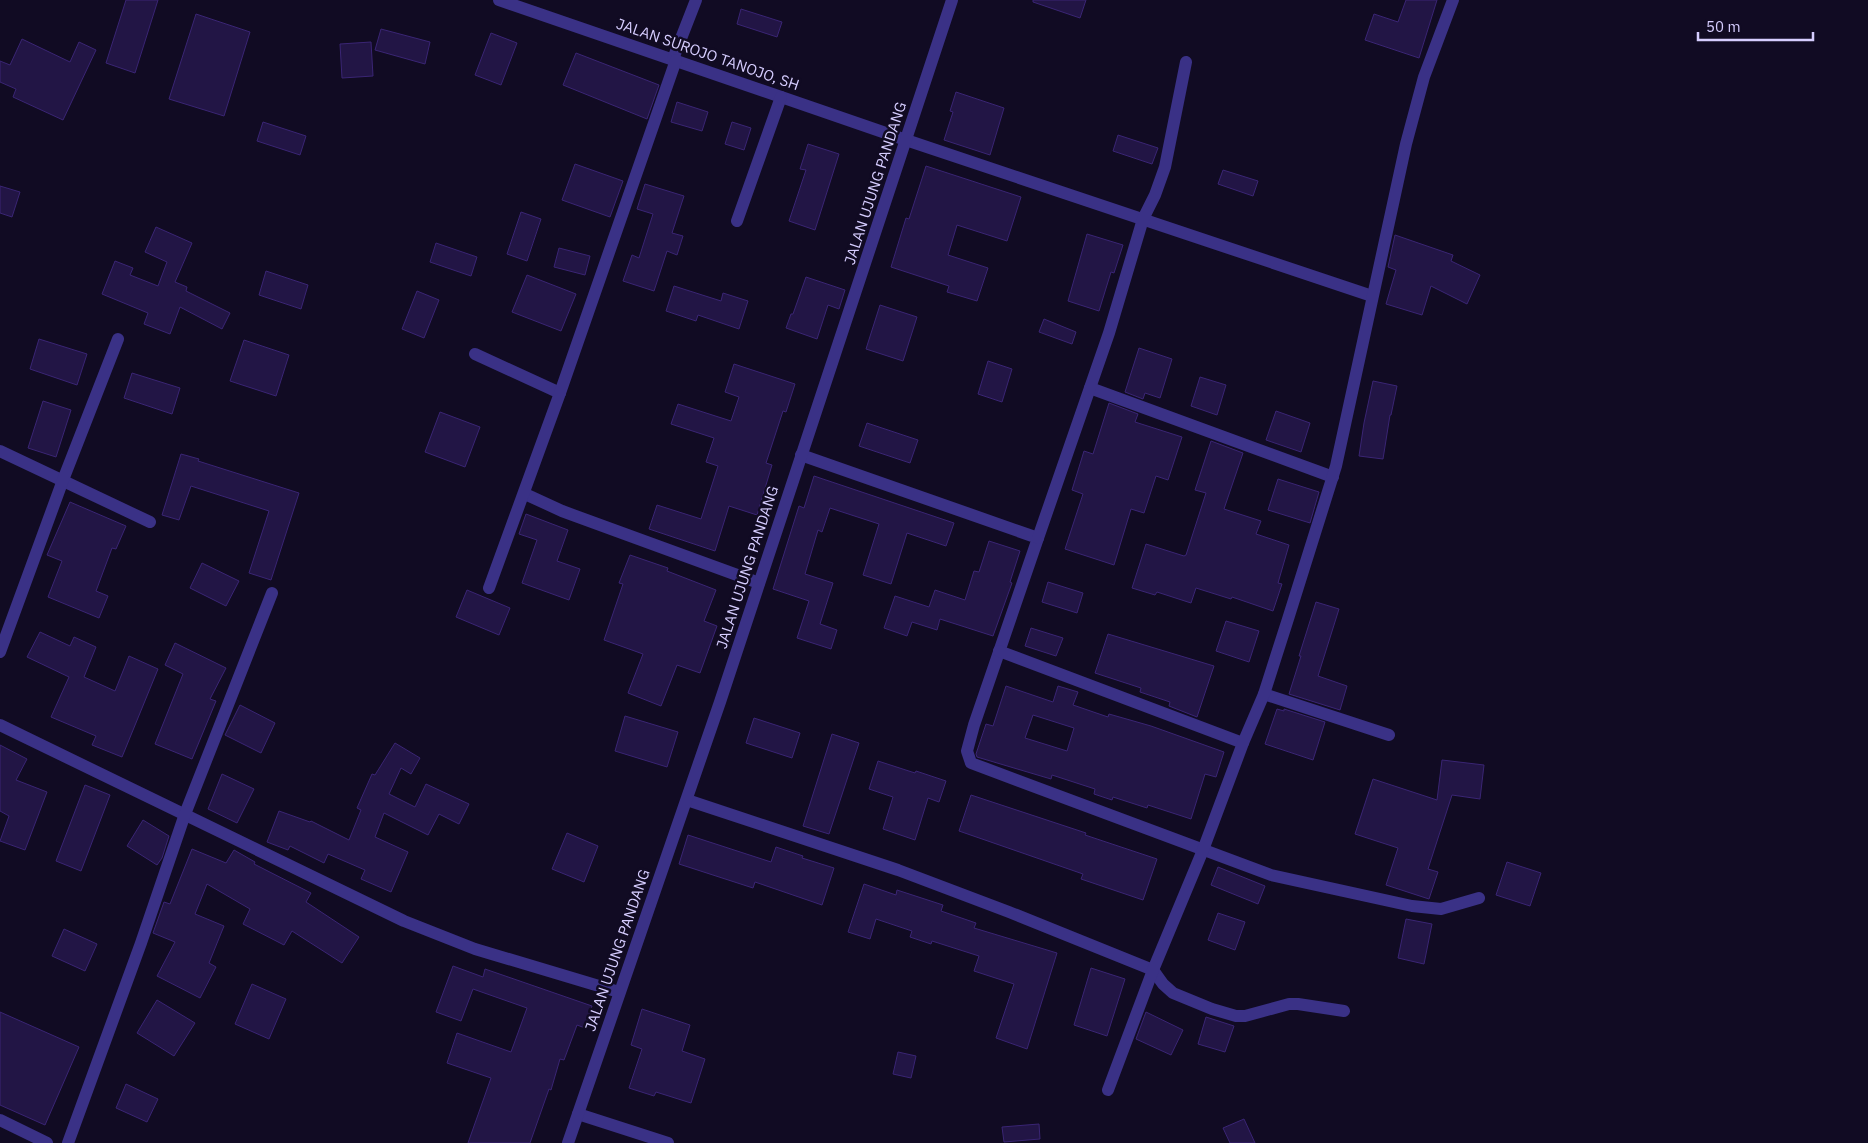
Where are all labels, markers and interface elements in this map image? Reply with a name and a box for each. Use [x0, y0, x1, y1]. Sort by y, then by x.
scale bar [1698, 10, 1813, 42]
street label: JALAN SUROJO TANOJO, SH [614, 14, 802, 94]
text: 50 m [1706, 17, 1741, 36]
street label: JALAN UJUNG PANDANG [840, 99, 910, 267]
street label: JALAN UJUNG PANDANG [712, 483, 782, 651]
street label: JALAN UJUNG PANDANG [580, 866, 654, 1034]

